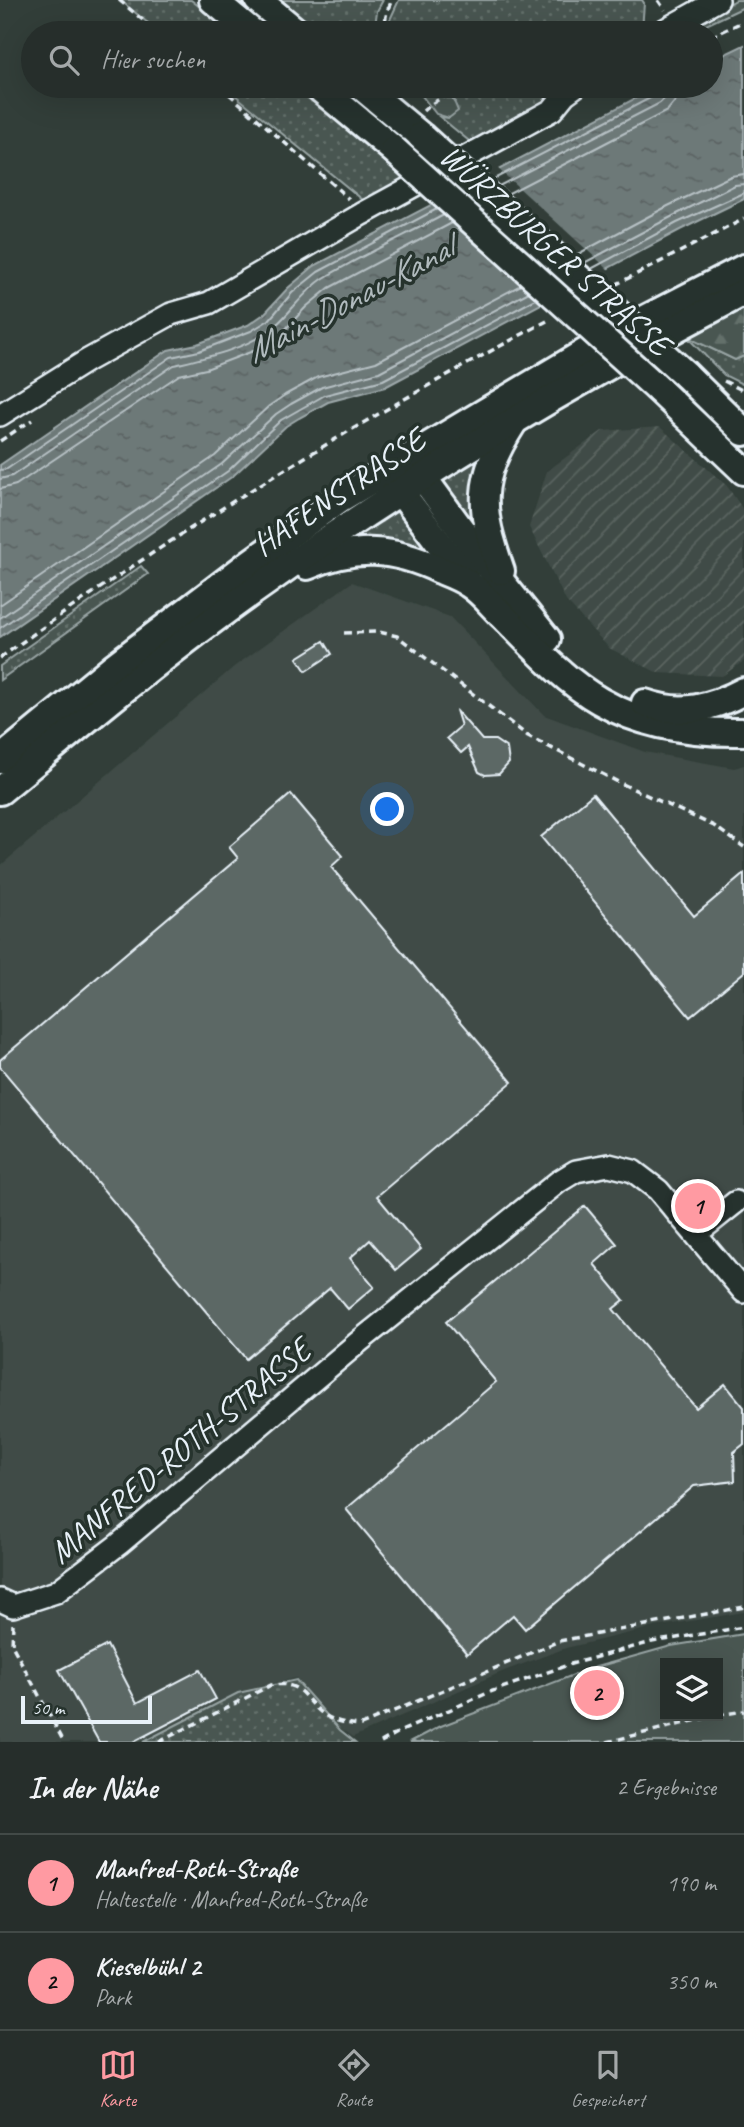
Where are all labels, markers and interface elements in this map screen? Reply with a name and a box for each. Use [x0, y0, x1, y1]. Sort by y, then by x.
search box [21, 21, 723, 98]
icon: search [45, 41, 83, 79]
text: Hier suchen [101, 43, 205, 76]
street label: WÜRZBURGER STRASSE [431, 135, 683, 368]
water label: Main-Donau-Kanal [238, 221, 470, 373]
street label: HAFENSTRASSE [244, 416, 437, 565]
your location [370, 792, 404, 826]
pin: 1 [675, 1180, 721, 1232]
street label: MANFRED-ROTH-STRASSE [40, 1326, 322, 1573]
map controls [660, 1658, 723, 1721]
button: layers [660, 1658, 723, 1721]
pin: 2 [574, 1667, 620, 1719]
scale bar [21, 1693, 152, 1725]
text: 50 m [32, 1696, 64, 1720]
text: In der Nähe [28, 1769, 157, 1807]
text: 2 Ergebnisse [616, 1773, 716, 1802]
text: Manfred-Roth-Straße [95, 1852, 297, 1885]
text: 1 [46, 1869, 56, 1898]
text: 190 m [667, 1869, 716, 1898]
text: Haltestelle · Manfred-Roth-Straße [95, 1885, 367, 1914]
text: Kieselbühl 2 [95, 1950, 201, 1983]
text: 2 [46, 1967, 56, 1996]
text: 350 m [667, 1967, 716, 1996]
text: Park [95, 1983, 131, 2012]
tab: Karte [99, 2046, 137, 2112]
tab: Route [335, 2046, 373, 2112]
tab: Gespeichert [571, 2046, 645, 2112]

